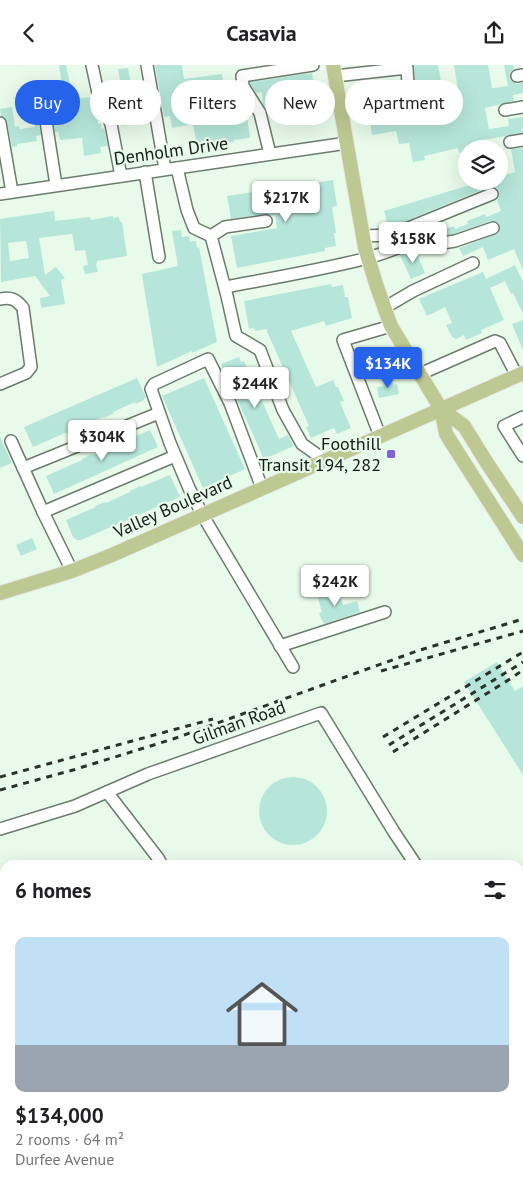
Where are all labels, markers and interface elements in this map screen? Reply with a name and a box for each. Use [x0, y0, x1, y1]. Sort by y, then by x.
icon: back [15, 19, 43, 47]
text: Casavia [226, 19, 297, 47]
icon: share [480, 19, 508, 47]
chip: Buy [15, 80, 80, 125]
chip: Rent [90, 80, 161, 125]
chip: Filters [171, 80, 255, 125]
chip: New [265, 80, 335, 125]
chip: Apartment [345, 80, 463, 125]
street label: Denholm Drive [112, 131, 230, 170]
map controls [458, 140, 508, 190]
button: layers [458, 140, 508, 190]
pin: $217K [251, 181, 321, 223]
text: $217K [263, 187, 309, 207]
pin: $158K [378, 221, 448, 264]
text: $158K [390, 228, 436, 248]
pin: $134K [353, 347, 423, 389]
text: $134K [365, 353, 411, 373]
pin: $244K [220, 367, 290, 409]
text: $244K [232, 373, 278, 393]
pin: $304K [67, 419, 137, 462]
text: $304K [79, 426, 125, 446]
place label: Foothill Transit 194, 282 [258, 432, 382, 476]
marker: Foothill Transit 194, 282 [385, 448, 397, 460]
street label: Valley Boulevard [109, 470, 236, 543]
pin: $242K [300, 565, 370, 607]
text: $242K [312, 571, 358, 591]
street label: Gilman Road [189, 695, 289, 750]
icon: filters [481, 876, 509, 904]
text: 6 homes [15, 877, 91, 904]
icon: home [217, 969, 307, 1059]
text: $134,000 [15, 1102, 104, 1129]
text: 2 rooms · 64 m² [15, 1129, 124, 1149]
text: Durfee Avenue [15, 1149, 114, 1169]

